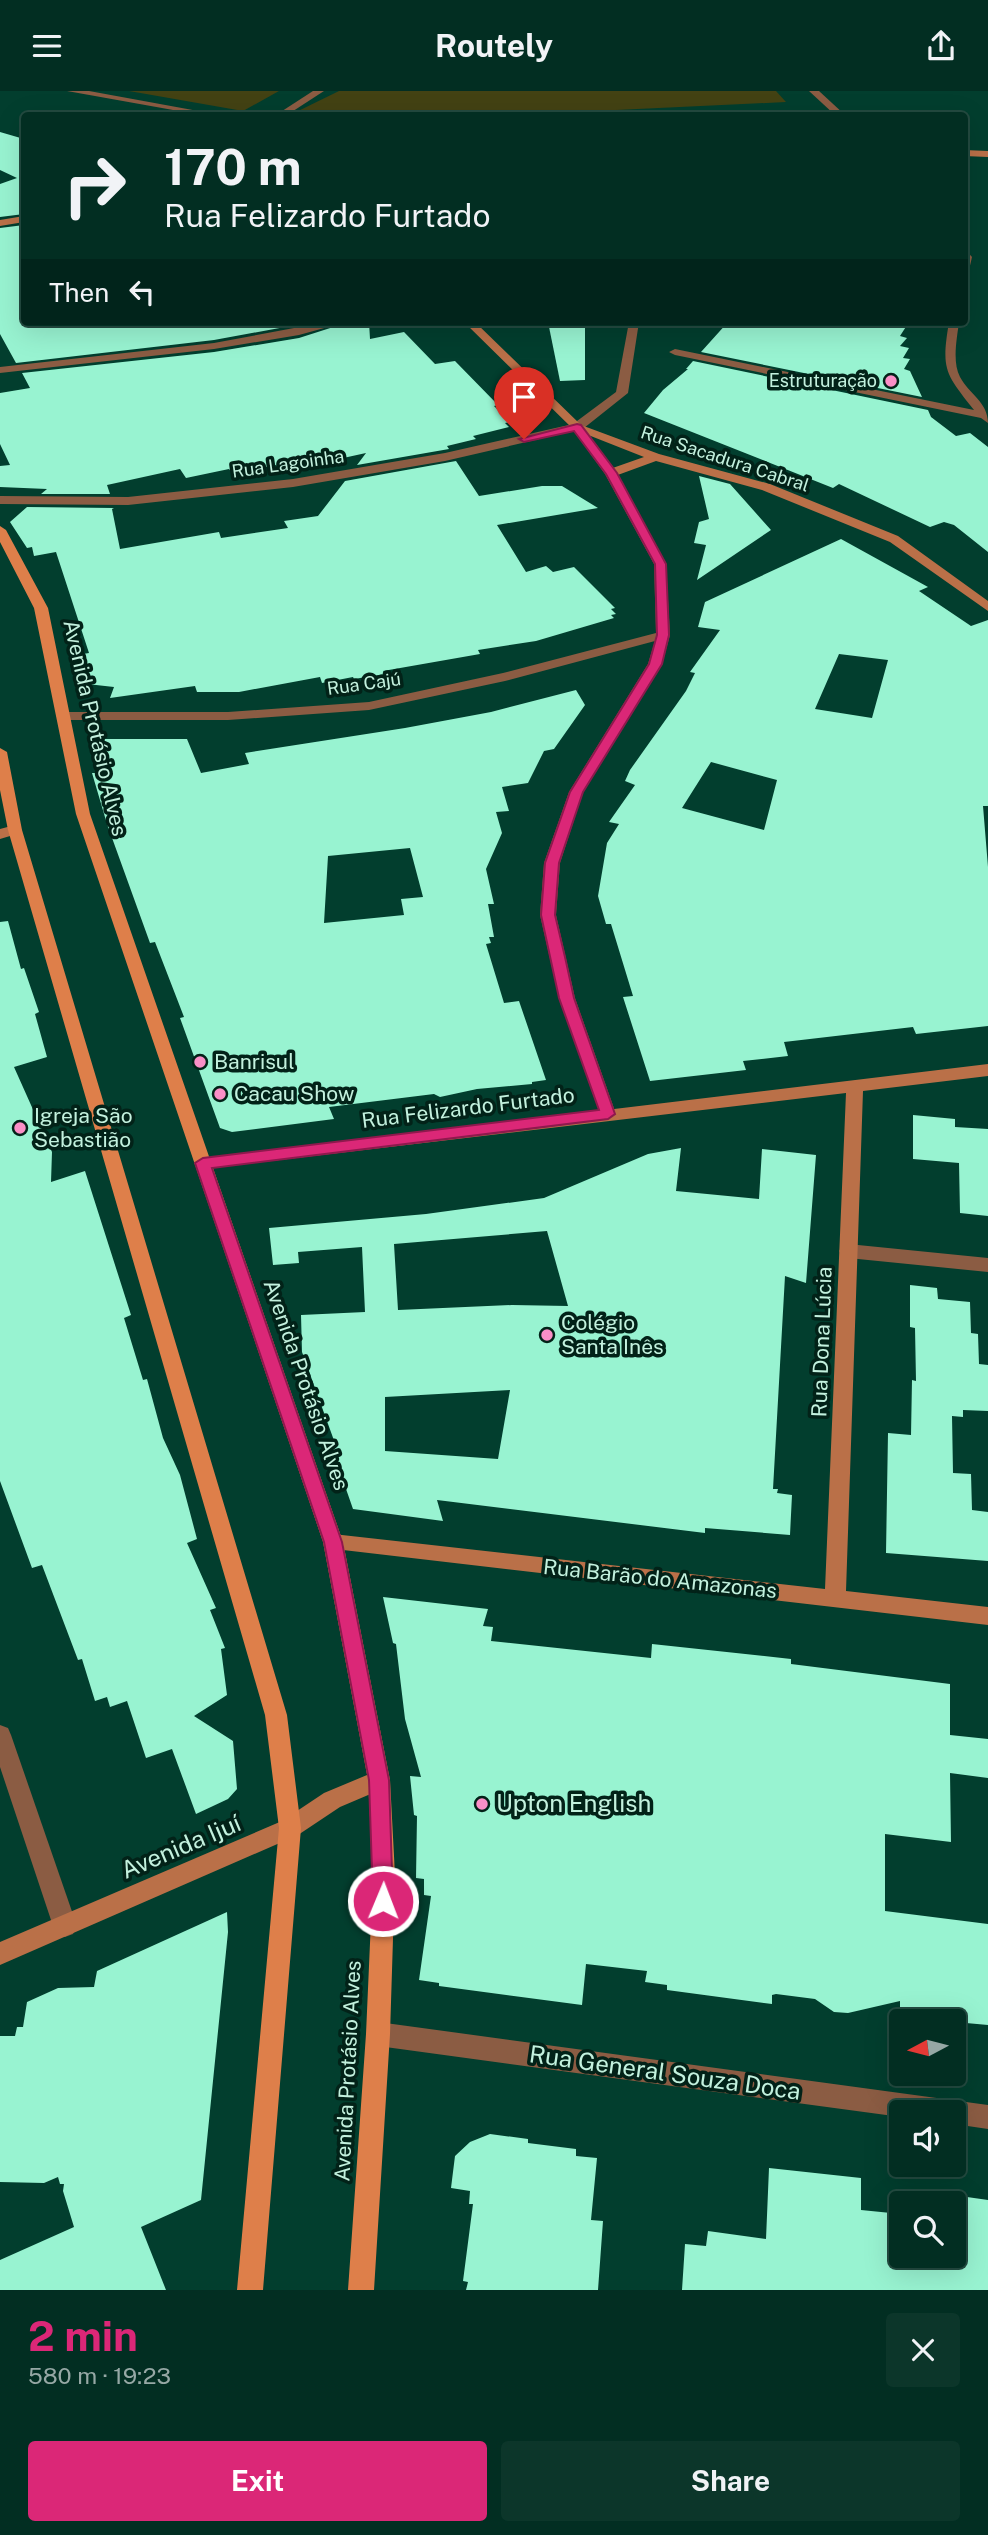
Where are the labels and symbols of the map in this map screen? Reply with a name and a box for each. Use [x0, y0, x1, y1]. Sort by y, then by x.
pin [494, 367, 554, 439]
place label: Estruturação [769, 370, 877, 391]
marker: Estruturação [883, 373, 899, 389]
street label: Rua Sacadura Cabral [638, 421, 812, 496]
street label: Rua Lagoinha [230, 445, 345, 482]
street label: Avenida Protásio Alves [58, 617, 133, 838]
street label: Rua Cajú [326, 668, 402, 699]
place label: Banrisul [214, 1049, 295, 1074]
marker: Banrisul [192, 1054, 208, 1070]
place label: Cacau Show [234, 1081, 354, 1106]
street label: Rua Felizardo Furtado [360, 1082, 576, 1133]
marker: Cacau Show [212, 1086, 228, 1102]
place label: Igreja São Sebastião [34, 1103, 133, 1152]
marker: Igreja São Sebastião [12, 1120, 28, 1136]
street label: Rua Dona Lúcia [806, 1266, 837, 1418]
street label: Avenida Protásio Alves [259, 1276, 354, 1493]
place label: Colégio Santa Inês [561, 1310, 664, 1359]
marker: Colégio Santa Inês [539, 1327, 555, 1343]
street label: Rua Barão do Amazonas [542, 1554, 778, 1603]
place label: Upton English [496, 1789, 651, 1817]
marker: Upton English [474, 1796, 490, 1812]
street label: Avenida Ijuí [117, 1808, 246, 1884]
position arrow [346, 1864, 420, 1938]
street label: Avenida Protásio Alves [329, 1960, 366, 2182]
north arrow [889, 2009, 966, 2086]
street label: Rua General Souza Doca [528, 2039, 803, 2105]

